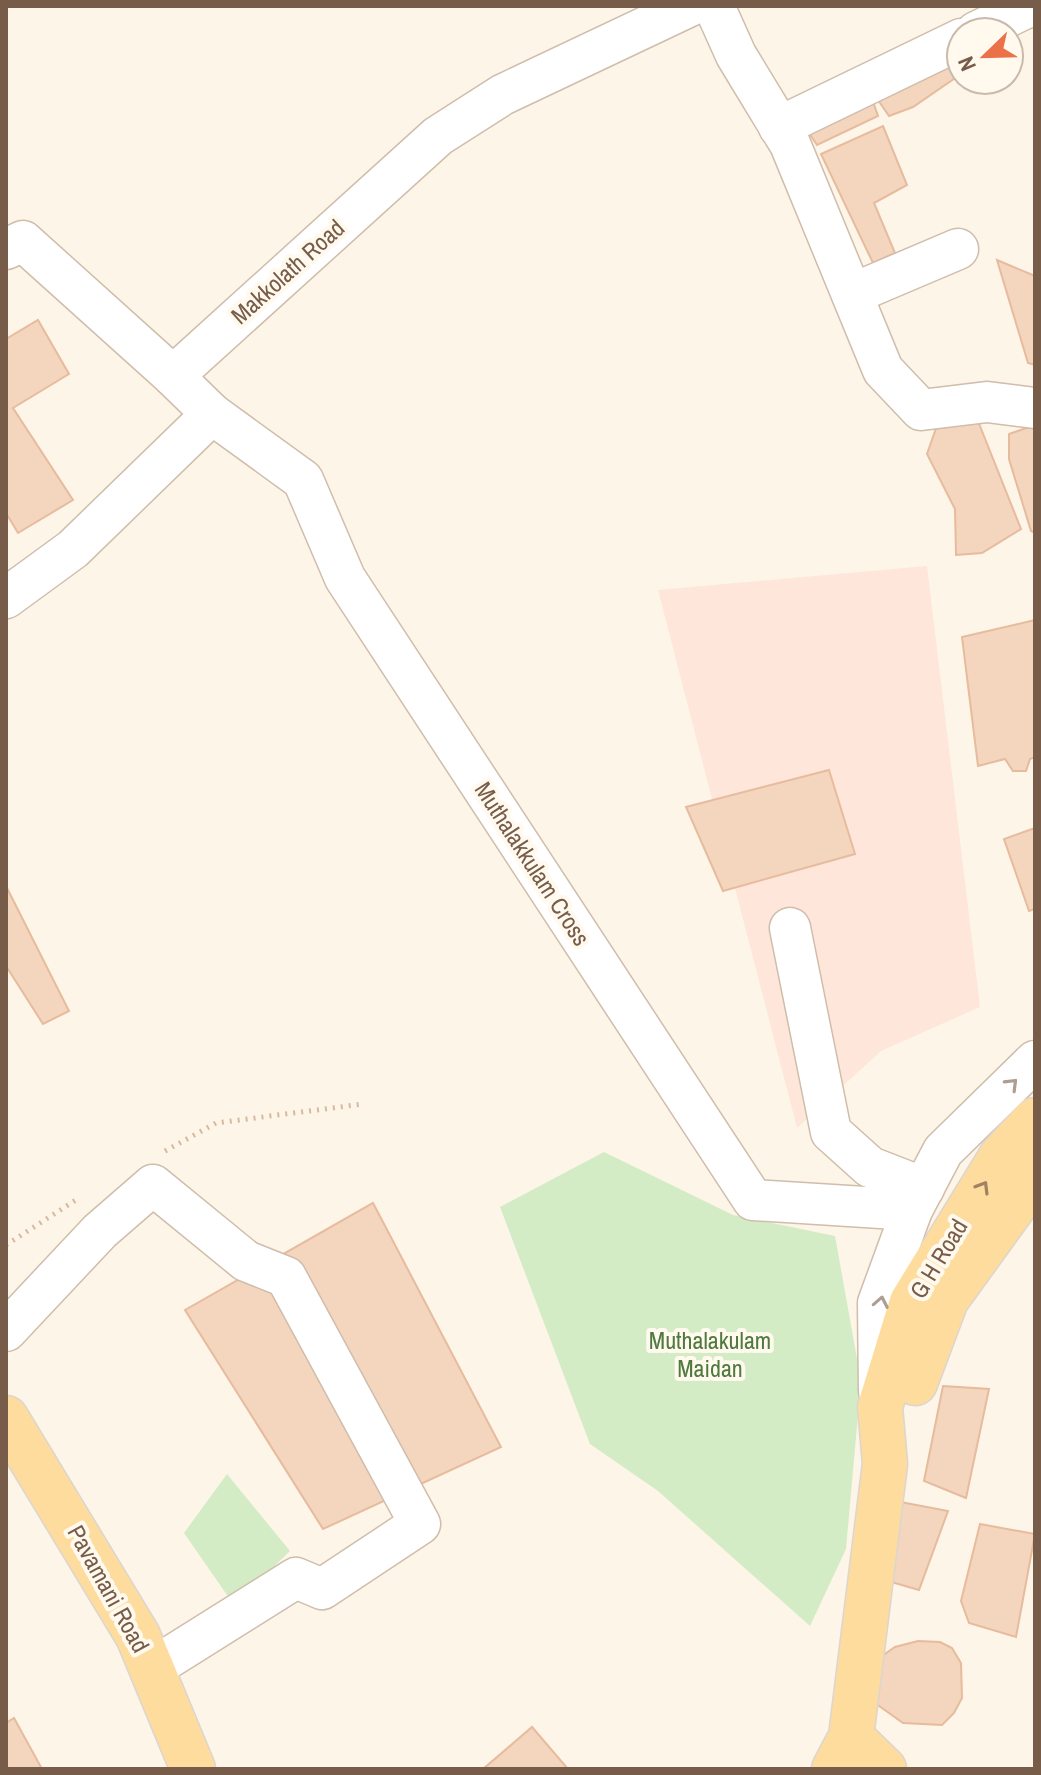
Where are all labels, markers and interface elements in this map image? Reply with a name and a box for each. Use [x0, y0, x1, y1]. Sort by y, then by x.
north arrow [945, 16, 1025, 96]
text: N [950, 52, 983, 76]
street label: Makkolath Road [224, 212, 351, 331]
street label: Muthalakkulam Cross [468, 775, 598, 952]
one-way arrow [1003, 1078, 1017, 1093]
one-way arrow [973, 1181, 989, 1196]
street label: G H Road [902, 1213, 974, 1304]
one-way arrow [872, 1295, 889, 1309]
park label: Muthalakulam Maidan [649, 1324, 771, 1384]
street label: Pavamani Road [61, 1519, 157, 1658]

